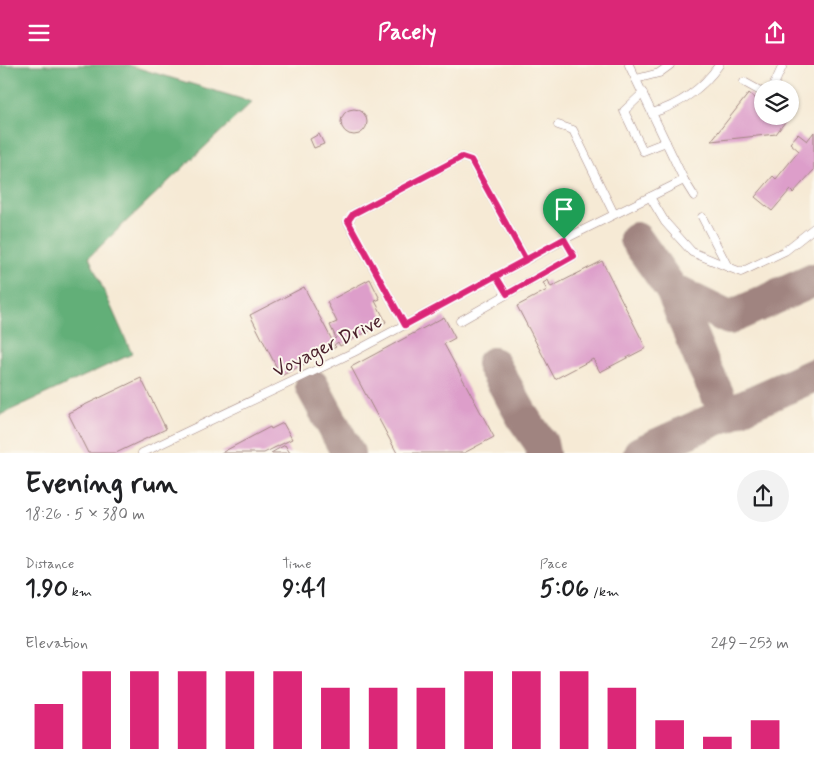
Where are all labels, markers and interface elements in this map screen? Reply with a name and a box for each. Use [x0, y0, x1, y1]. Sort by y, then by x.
icon: menu [25, 19, 53, 47]
text: Pacely [378, 19, 436, 47]
icon: share [761, 19, 789, 47]
map controls [754, 80, 799, 125]
button: layers [754, 80, 799, 125]
pin [543, 188, 585, 239]
icon: arrive [550, 195, 578, 223]
street label: Voyager Drive [268, 308, 388, 386]
text: Evening run [25, 466, 178, 503]
button: share [737, 470, 789, 522]
text: 18:26 · 5 × 380 m [25, 504, 145, 525]
text: Distance [25, 555, 74, 573]
text: Time [282, 555, 312, 573]
text: Pace [540, 555, 568, 573]
text: 1.90 [25, 573, 68, 606]
text: 9:41 [282, 573, 327, 606]
text: 5:06 [540, 573, 589, 606]
text: km [68, 583, 92, 601]
text: /km [589, 583, 619, 601]
text: Elevation [25, 633, 88, 654]
text: 249–253 m [711, 633, 789, 654]

